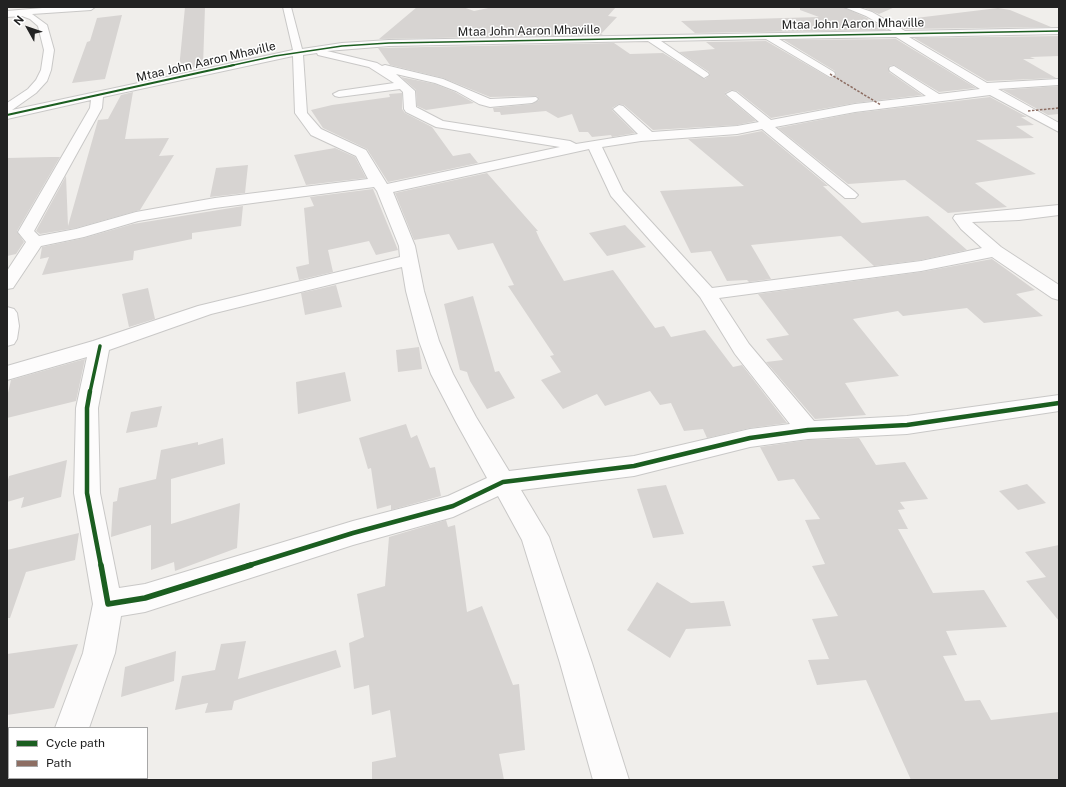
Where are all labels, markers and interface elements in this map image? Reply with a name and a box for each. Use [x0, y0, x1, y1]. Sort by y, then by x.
north arrow [8, 8, 48, 48]
text: N [11, 13, 26, 27]
street label: Mtaa John Aaron Mhaville [782, 16, 924, 32]
street label: Mtaa John Aaron Mhaville [458, 23, 600, 39]
street label: Mtaa John Aaron Mhaville [135, 39, 277, 85]
legend [8, 727, 148, 779]
text: Cycle path [46, 736, 105, 750]
text: Path [46, 756, 72, 770]

